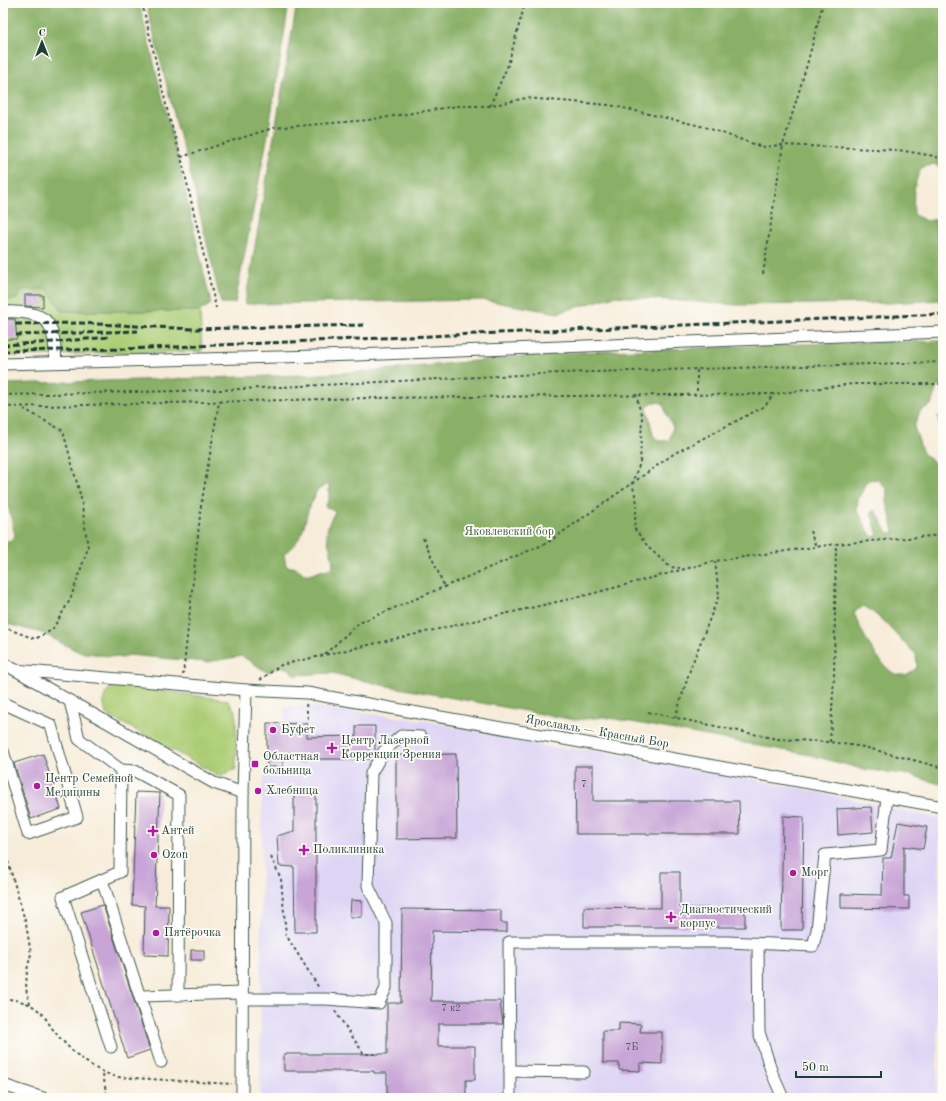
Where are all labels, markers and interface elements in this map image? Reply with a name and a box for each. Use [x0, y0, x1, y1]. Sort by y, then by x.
north arrow [22, 22, 62, 62]
text: С [38, 28, 46, 39]
park label: Яковлевский бор [464, 526, 554, 538]
street label: Ярославль — Красный Бор [524, 713, 670, 751]
place label: Буфет [281, 724, 315, 736]
marker: Буфет [268, 725, 278, 735]
place label: Центр Лазерной Коррекции Зрения [341, 735, 441, 761]
marker: Центр Лазерной Коррекции Зрения [326, 742, 338, 754]
place label: Областная больница [263, 751, 319, 777]
marker: Областная больница [250, 759, 260, 769]
place label: Центр Семейной Медицины [45, 773, 133, 799]
house number: 7 [581, 779, 587, 789]
marker: Центр Семейной Медицины [32, 781, 42, 791]
place label: Хлебница [266, 785, 318, 797]
marker: Хлебница [253, 786, 263, 796]
place label: Антей [161, 825, 194, 837]
marker: Антей [148, 826, 158, 836]
marker: Поликлиника [298, 844, 310, 856]
place label: Поликлиника [313, 844, 384, 856]
place label: Ozon [162, 849, 189, 861]
marker: Ozon [149, 850, 159, 860]
place label: Морг [801, 867, 828, 879]
marker: Морг [788, 868, 798, 878]
place label: Диагностический корпус [680, 904, 772, 930]
marker: Диагностический корпус [665, 911, 677, 923]
place label: Пятёрочка [164, 927, 221, 939]
marker: Пятёрочка [151, 928, 161, 938]
house number: 7 к2 [441, 1003, 461, 1013]
house number: 7Б [626, 1042, 638, 1052]
scale bar [796, 1053, 881, 1079]
text: 50 m [802, 1061, 829, 1074]

